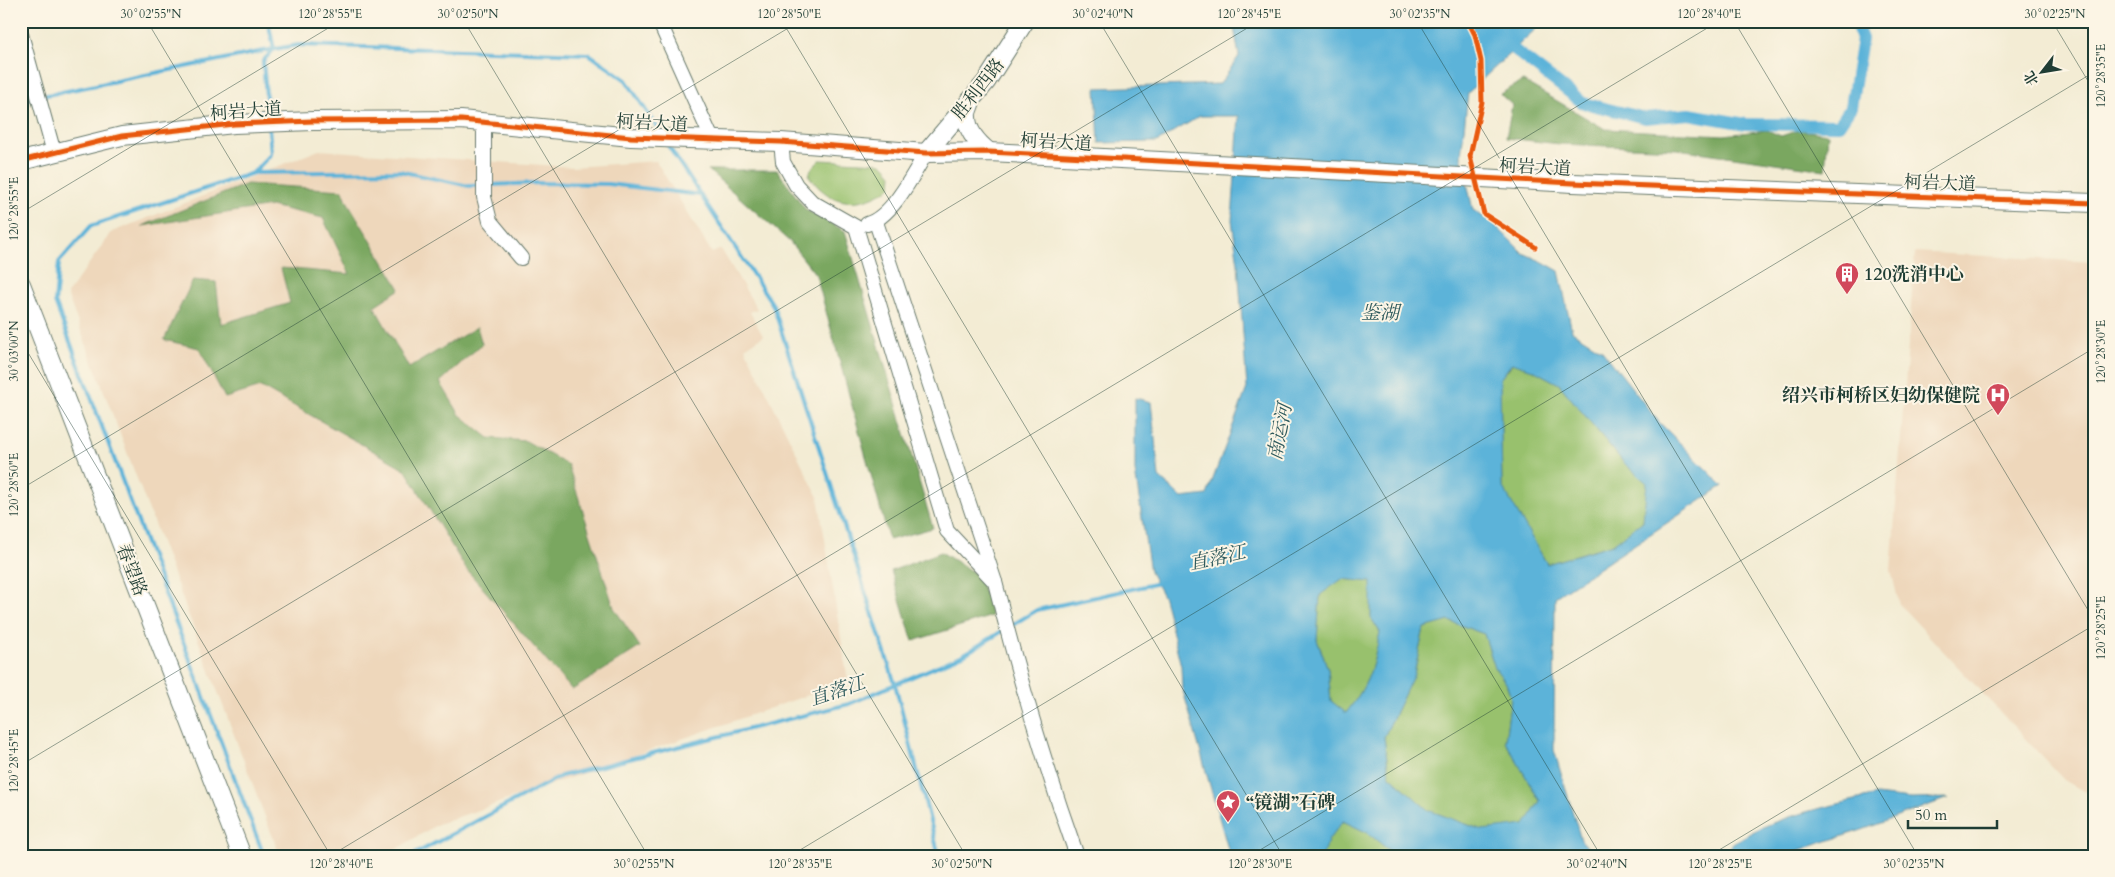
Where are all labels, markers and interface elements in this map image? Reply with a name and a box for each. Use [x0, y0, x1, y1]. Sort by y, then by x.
text: 30°02'55"N [121, 6, 182, 22]
text: 120°28'55"E [298, 6, 362, 22]
text: 30°02'50"N [438, 6, 499, 22]
text: 120°28'50"E [757, 6, 821, 22]
text: 30°02'40"N [1073, 6, 1134, 22]
text: 120°28'45"E [1217, 6, 1281, 22]
text: 30°02'35"N [1390, 6, 1451, 22]
text: 120°28'40"E [1677, 6, 1741, 22]
text: 30°02'25"N [2025, 6, 2086, 22]
text: 120°28'35"E [2093, 44, 2109, 108]
north arrow [2018, 48, 2068, 98]
street label: 胜利西路 [946, 53, 1010, 125]
text: 北 [2020, 68, 2043, 89]
street label: 柯岩大道 [209, 97, 283, 126]
street label: 柯岩大道 [615, 109, 689, 138]
street label: 柯岩大道 [1019, 128, 1093, 157]
street label: 柯岩大道 [1498, 153, 1572, 182]
street label: 柯岩大道 [1904, 170, 1976, 197]
text: 120°28'55"E [6, 177, 22, 241]
building icon: 120洗消中心 [1834, 261, 1860, 295]
place label: 120洗消中心 [1864, 262, 1964, 287]
water label: 鉴湖 [1361, 300, 1402, 326]
text: 30°03'00"N [6, 320, 22, 381]
text: 120°28'30"E [2093, 320, 2109, 384]
hospital icon: 绍兴市柯桥区妇幼保健院 [1985, 382, 2011, 416]
place label: 绍兴市柯桥区妇幼保健院 [1782, 383, 1980, 408]
water label: 南运河 [1262, 399, 1299, 463]
text: 120°28'50"E [6, 453, 22, 517]
water label: 直落江 [1187, 539, 1251, 577]
street label: 春望路 [110, 540, 153, 600]
text: 120°28'25"E [2093, 596, 2109, 660]
water label: 直落江 [806, 669, 871, 712]
text: 120°28'45"E [6, 729, 22, 793]
place icon: “镜湖”石碑 [1215, 789, 1241, 823]
place label: “镜湖”石碑 [1246, 790, 1335, 815]
scale bar [1908, 797, 1996, 829]
text: 50 m [1915, 805, 1947, 825]
text: 120°28'40"E [309, 856, 373, 872]
text: 30°02'55"N [614, 856, 675, 872]
text: 120°28'35"E [768, 856, 832, 872]
text: 30°02'50"N [932, 856, 993, 872]
text: 120°28'30"E [1228, 856, 1292, 872]
text: 30°02'40"N [1567, 856, 1628, 872]
text: 120°28'25"E [1688, 856, 1752, 872]
text: 30°02'35"N [1884, 856, 1945, 872]

